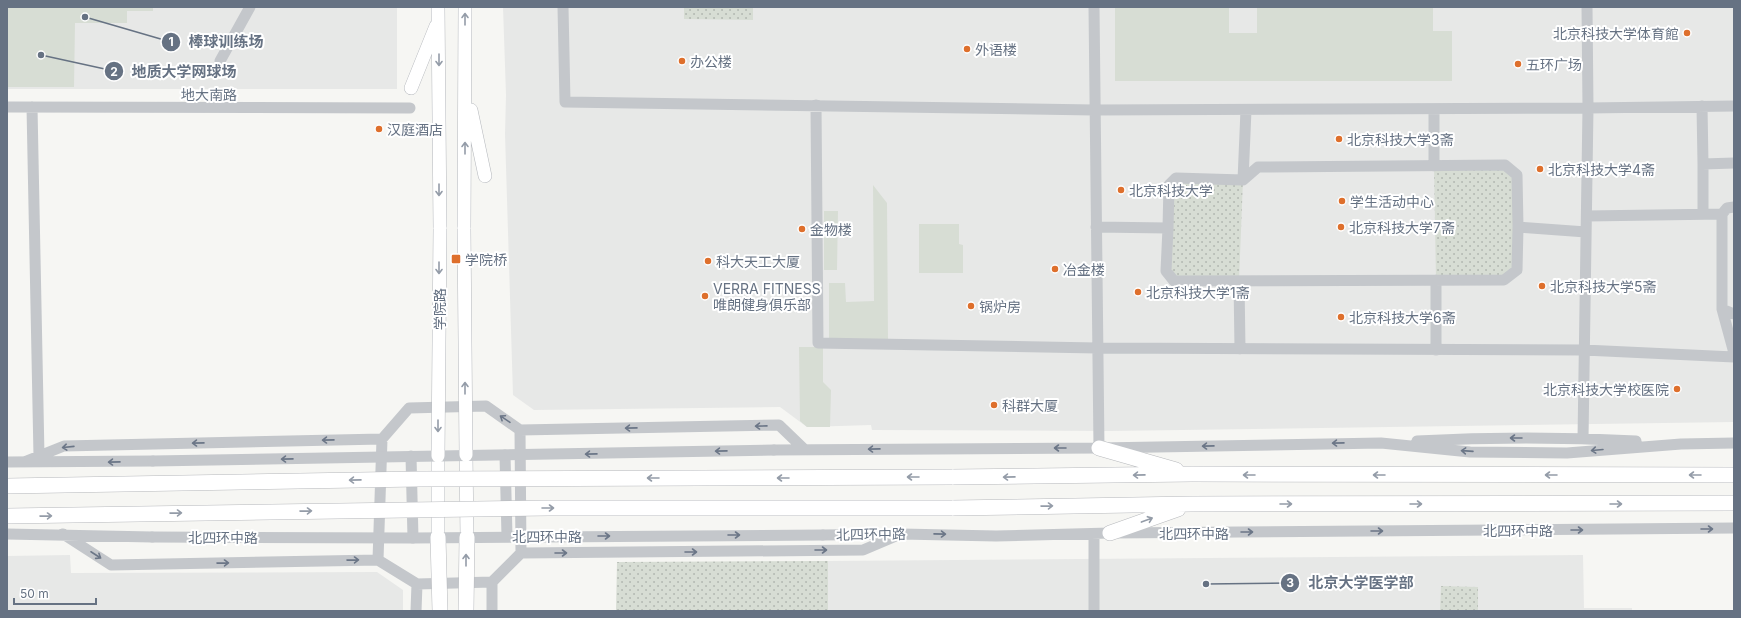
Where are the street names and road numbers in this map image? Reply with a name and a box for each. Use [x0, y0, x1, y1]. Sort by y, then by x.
street label: 地大南路 [181, 86, 237, 103]
street label: 学院路 [431, 288, 448, 330]
street label: 北四环中路 [1483, 522, 1553, 539]
street label: 北四环中路 [836, 525, 906, 543]
street label: 北四环中路 [1159, 525, 1229, 542]
street label: 北四环中路 [512, 528, 582, 545]
street label: 北四环中路 [188, 529, 258, 546]

